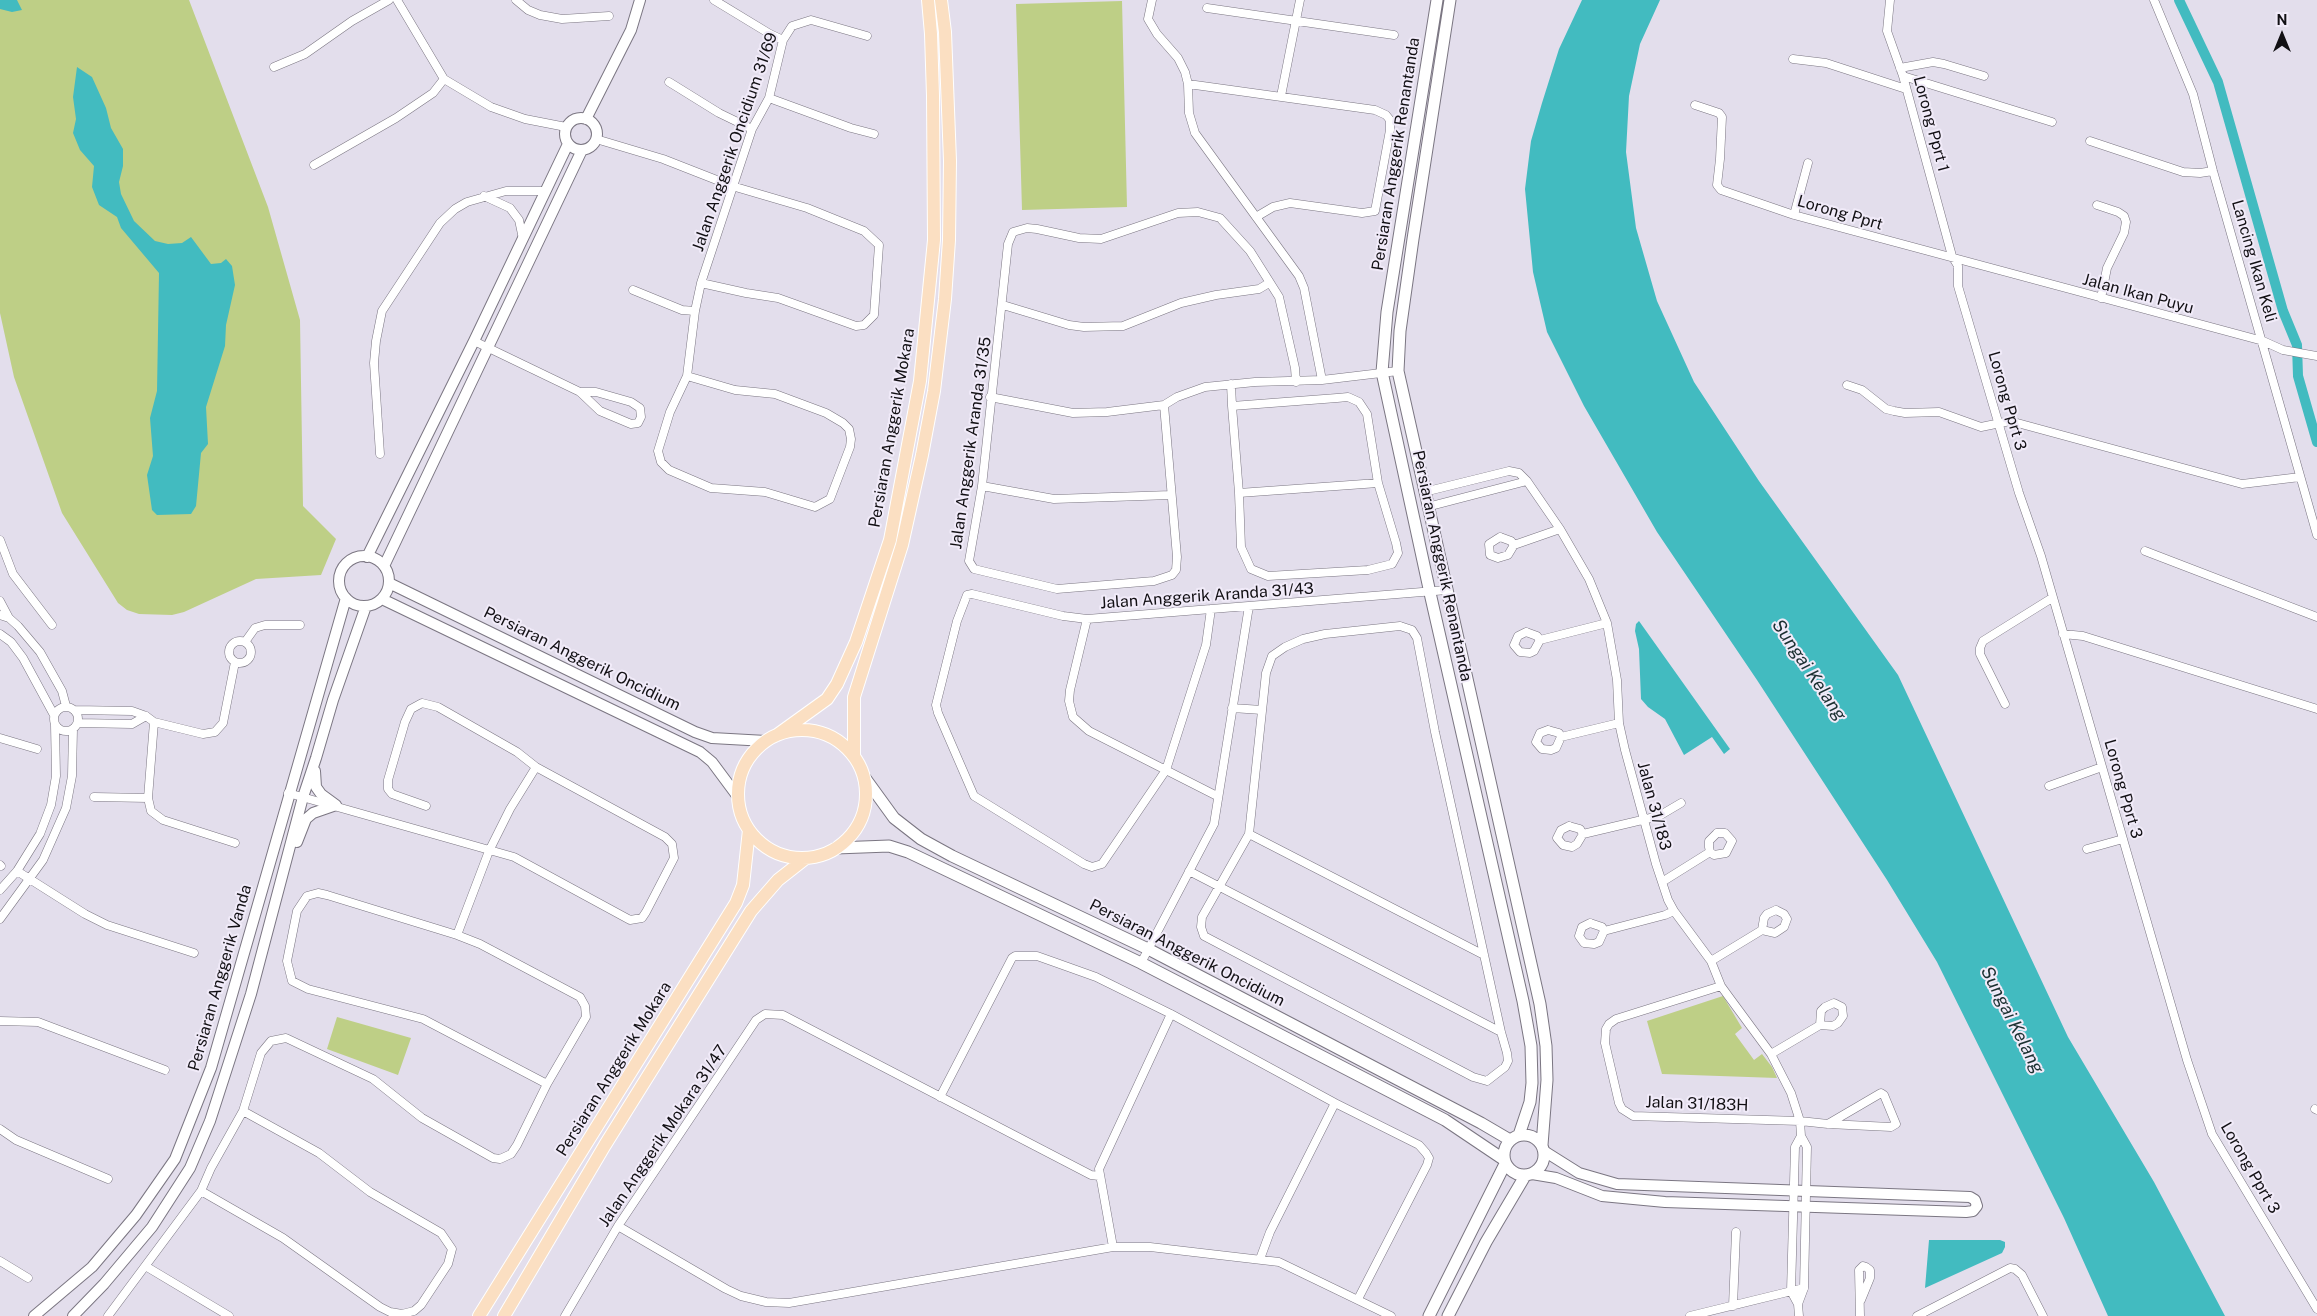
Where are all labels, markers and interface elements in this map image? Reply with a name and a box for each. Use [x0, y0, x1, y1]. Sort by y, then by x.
north arrow [2257, 10, 2307, 60]
text: N [2277, 12, 2287, 28]
street label: Jalan Anggerik Oncidium 31/69 [688, 30, 782, 254]
street label: Persiaran Anggerik Renantanda [1368, 36, 1424, 272]
street label: Lorong Pprt 1 [1909, 74, 1953, 174]
street label: Lorong Pprt [1795, 192, 1885, 234]
street label: Lancing Ikan Keli [2227, 198, 2281, 324]
street label: Jalan Ikan Puyu [2080, 270, 2196, 318]
street label: Persiaran Anggerik Mokara [865, 327, 919, 529]
street label: Jalan Anggerik Aranda 31/35 [947, 336, 995, 550]
street label: Lorong Pprt 3 [1984, 349, 2030, 453]
street label: Persiaran Anggerik Renantanda [1408, 449, 1476, 683]
street label: Jalan Anggerik Aranda 31/43 [1100, 579, 1314, 613]
street label: Persiaran Anggerik Oncidium [480, 603, 684, 715]
water label: Sungai Kelang [1767, 615, 1851, 725]
street label: Lorong Pprt 3 [2100, 737, 2146, 841]
street label: Jalan 31/183 [1633, 760, 1675, 852]
street label: Persiaran Anggerik Vanda [184, 883, 256, 1073]
street label: Persiaran Anggerik Oncidium [1086, 895, 1288, 1011]
water label: Sungai Kelang [1976, 963, 2048, 1077]
street label: Persiaran Anggerik Mokara [552, 978, 676, 1160]
street label: Jalan Anggerik Mokara 31/47 [595, 1041, 731, 1231]
street label: Jalan 31/183H [1645, 1093, 1749, 1115]
street label: Lorong Pprt 3 [2216, 1119, 2284, 1217]

